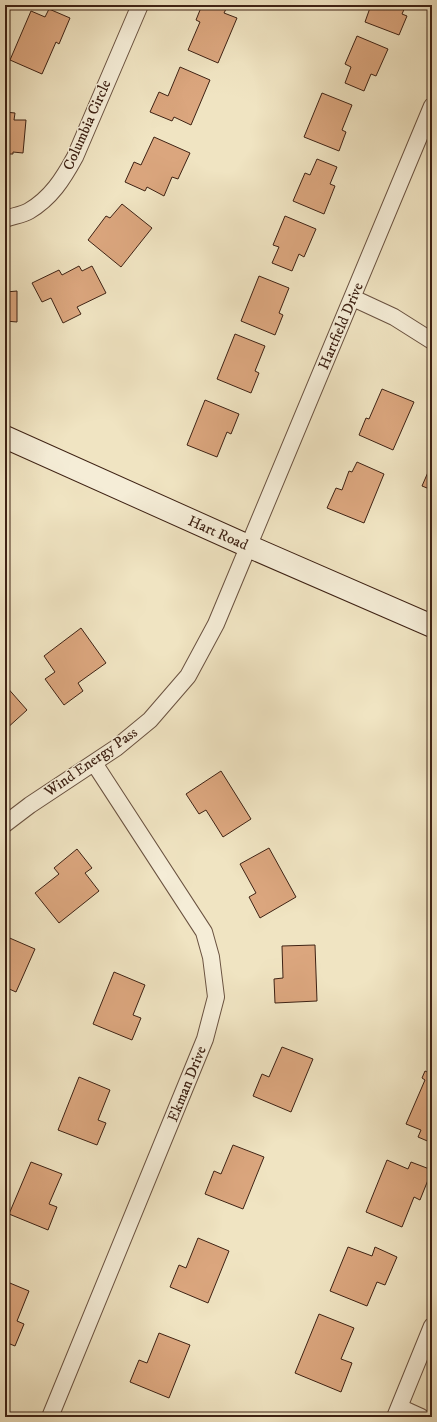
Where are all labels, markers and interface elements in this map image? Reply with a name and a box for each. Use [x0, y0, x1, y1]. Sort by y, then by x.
street label: Columbia Circle [59, 77, 115, 173]
street label: Hartfield Drive [314, 280, 368, 372]
street label: Hart Road [185, 511, 251, 555]
street label: Wind Energy Pass [40, 723, 141, 802]
street label: Ekman Drive [163, 1043, 211, 1125]

